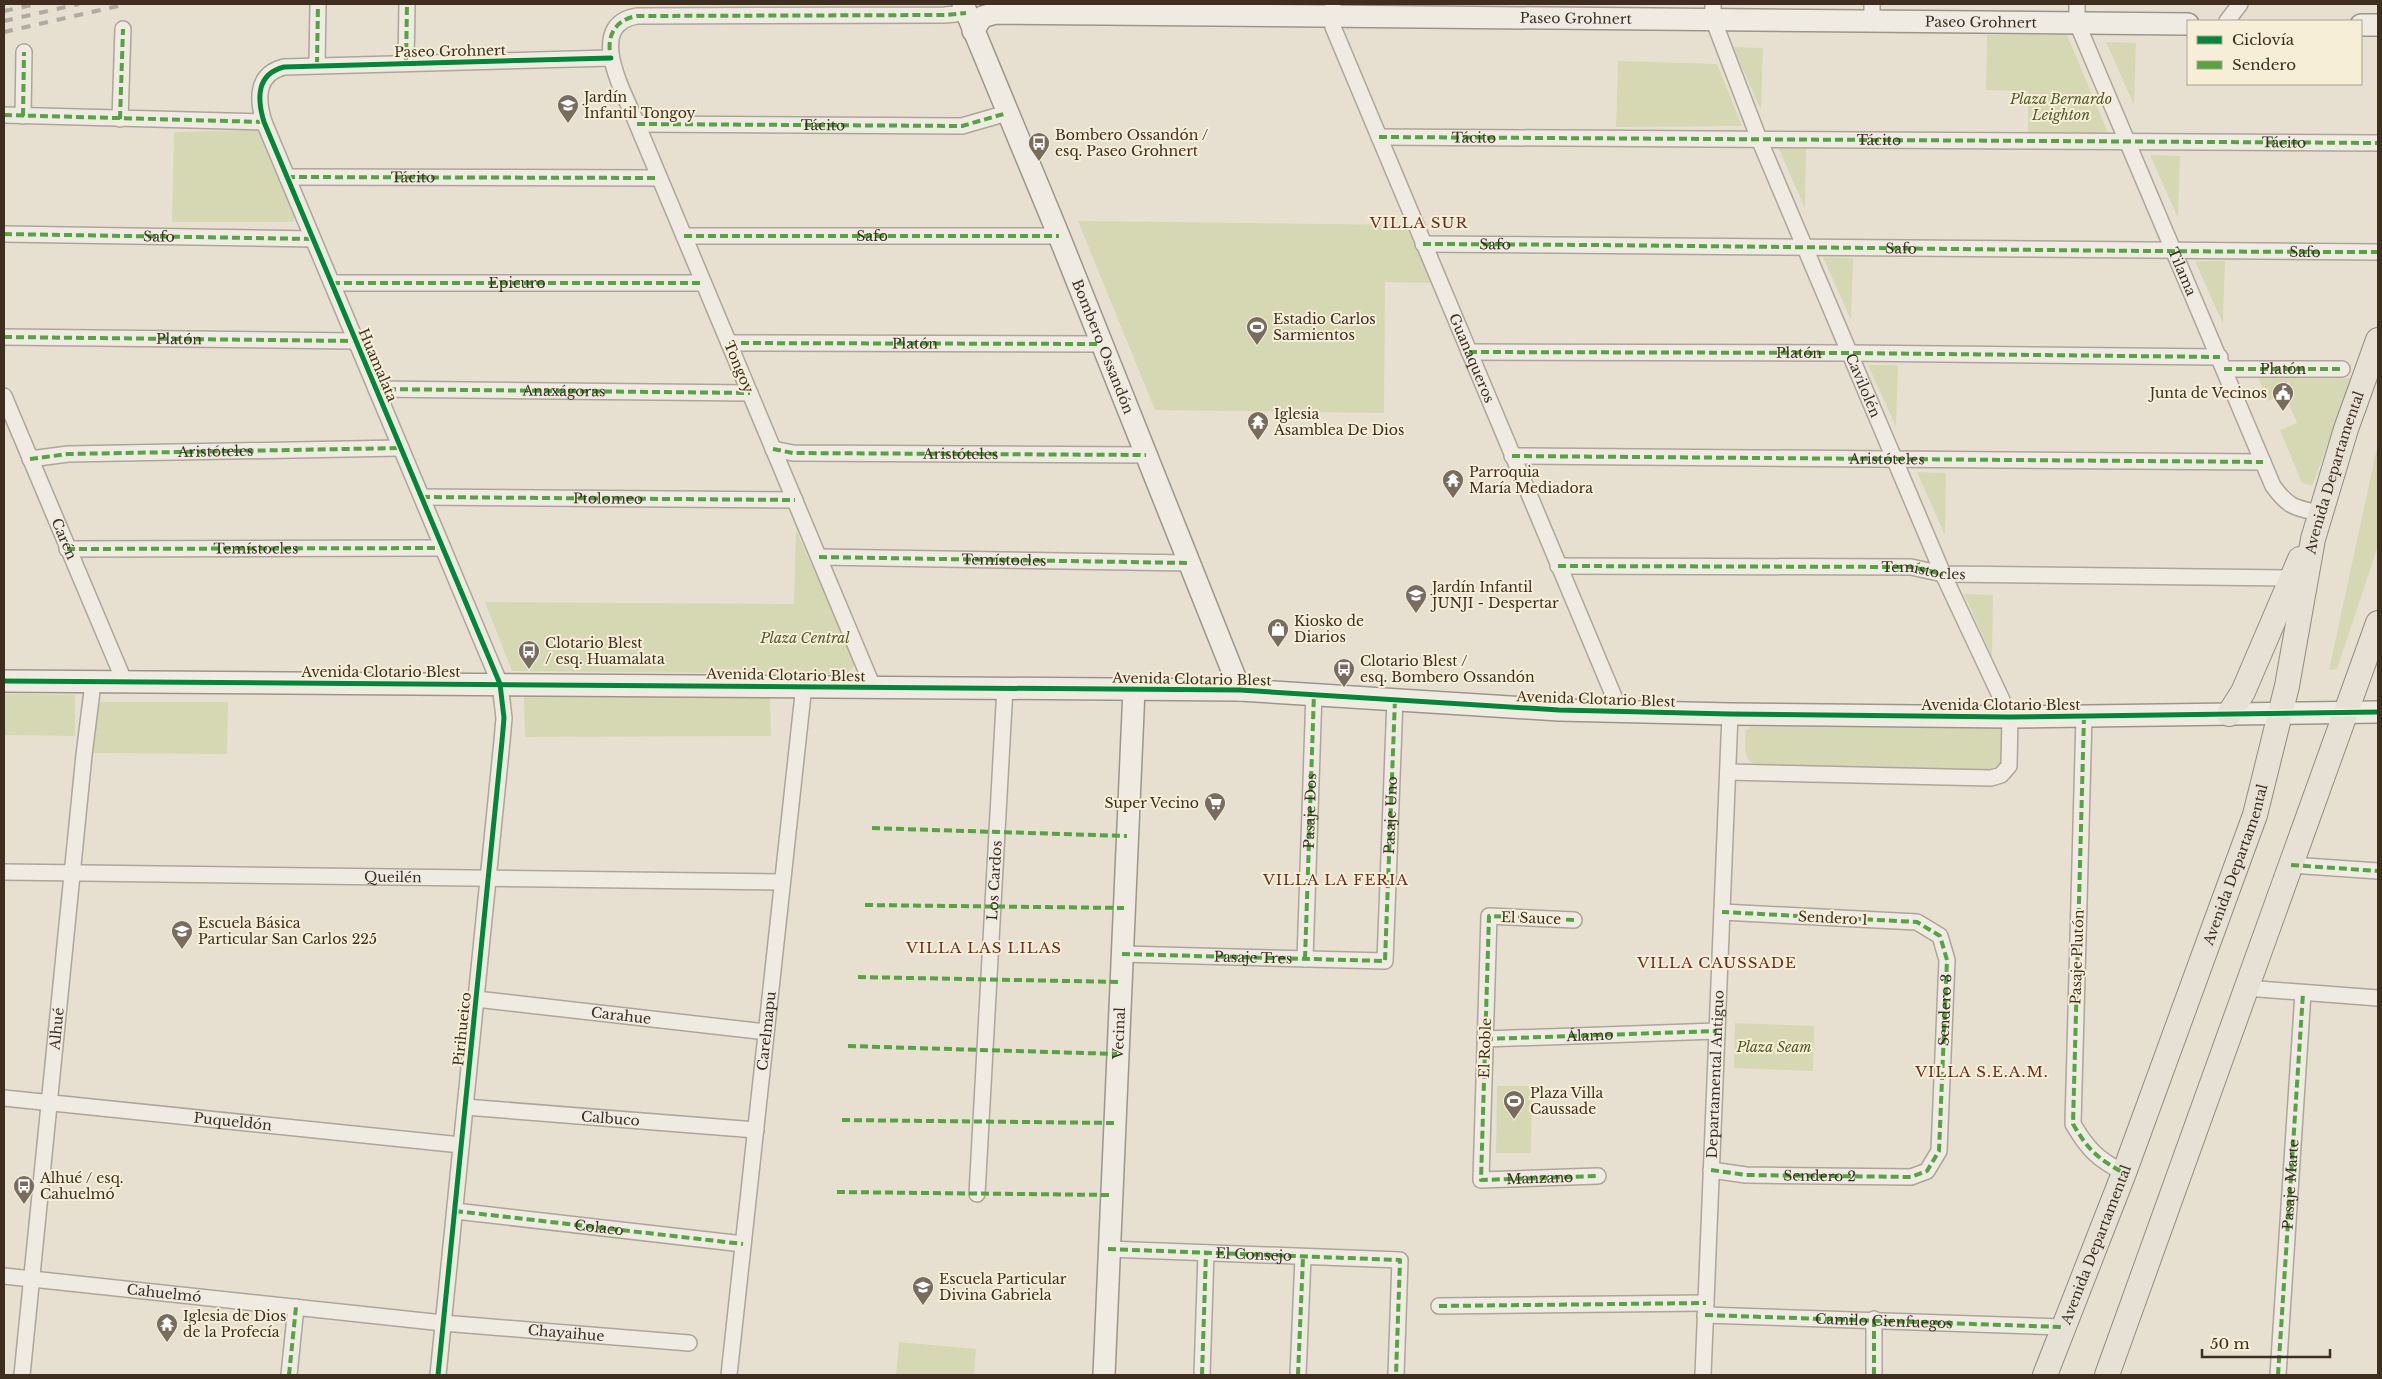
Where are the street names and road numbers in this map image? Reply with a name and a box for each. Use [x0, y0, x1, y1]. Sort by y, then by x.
street label: Paseo Grohnert [1520, 9, 1633, 28]
street label: Paseo Grohnert [1925, 13, 2038, 32]
street label: Paseo Grohnert [394, 41, 507, 61]
street label: Tácito [801, 116, 845, 134]
street label: Tácito [1452, 128, 1496, 147]
street label: Tácito [1857, 131, 1901, 149]
street label: Tácito [2262, 133, 2306, 152]
street label: Tácito [391, 168, 435, 186]
street label: Safo [143, 227, 175, 246]
street label: Safo [856, 227, 888, 245]
street label: Safo [1479, 235, 1511, 253]
street label: Safo [1885, 239, 1917, 258]
street label: Safo [2289, 243, 2321, 261]
street label: Tilama [2164, 245, 2201, 299]
street label: Epicuro [488, 274, 546, 292]
street label: Bombero Ossandón [1068, 277, 1138, 417]
street label: Guanaqueros [1445, 311, 1499, 406]
street label: Huamalata [354, 326, 402, 405]
street label: Platón [156, 330, 202, 348]
street label: Platón [892, 334, 938, 353]
street label: Tongoy [720, 338, 758, 396]
street label: Platón [1776, 344, 1822, 362]
street label: Cavilolén [1842, 351, 1885, 420]
street label: Platón [2260, 360, 2306, 378]
street label: Anaxágoras [521, 382, 605, 400]
street label: Avenida Departamental [2301, 388, 2368, 556]
street label: Aristóteles [177, 442, 253, 461]
street label: Aristóteles [922, 445, 998, 463]
street label: Aristóteles [1848, 450, 1925, 468]
street label: Ptolomeo [573, 489, 643, 508]
street label: Carén [48, 515, 81, 563]
street label: Temístocles [214, 539, 298, 558]
street label: Temístocles [961, 550, 1047, 570]
street label: Temístocles [1882, 558, 1966, 584]
street label: Avenida Clotario Blest [300, 663, 461, 681]
street label: Avenida Clotario Blest [705, 665, 867, 685]
street label: Avenida Clotario Blest [1111, 669, 1273, 689]
street label: Avenida Clotario Blest [1515, 687, 1677, 711]
street label: Avenida Clotario Blest [1920, 696, 2081, 714]
street label: Pasaje Dos [1300, 773, 1320, 849]
street label: Pasaje Uno [1380, 776, 1401, 855]
street label: Avenida Departamental [2199, 782, 2271, 949]
street label: Los Cardos [983, 840, 1006, 921]
street label: Queilén [364, 868, 422, 886]
street label: Sendero 1 [1798, 907, 1868, 929]
street label: El Sauce [1500, 908, 1562, 928]
street label: Pasaje Plutón [2066, 909, 2088, 1005]
street label: Pasaje Tres [1214, 947, 1292, 968]
street label: Sendero 3 [1934, 973, 1955, 1047]
street label: Carelmapu [753, 990, 780, 1072]
street label: Departamental Antiguo [1703, 990, 1728, 1159]
street label: Pirihueico [449, 991, 475, 1067]
street label: Carahue [590, 1003, 652, 1028]
street label: Vecinal [1109, 1006, 1129, 1061]
street label: Alhué [45, 1007, 68, 1052]
street label: El Roble [1475, 1017, 1495, 1079]
street label: Álamo [1565, 1026, 1614, 1045]
street label: Calbuco [581, 1107, 641, 1130]
street label: Puqueldón [193, 1109, 273, 1135]
street label: Pasaje Marte [2279, 1139, 2302, 1230]
street label: Avenida Departamental [2056, 1162, 2135, 1328]
street label: Sendero 2 [1783, 1166, 1856, 1185]
street label: Manzano [1506, 1168, 1574, 1188]
street label: Colaco [573, 1216, 625, 1239]
street label: El Consejo [1215, 1244, 1293, 1265]
street label: Cahuelmó [126, 1280, 202, 1306]
street label: Camilo Cienfuegos [1815, 1310, 1953, 1332]
street label: Chayaihue [527, 1321, 605, 1345]

